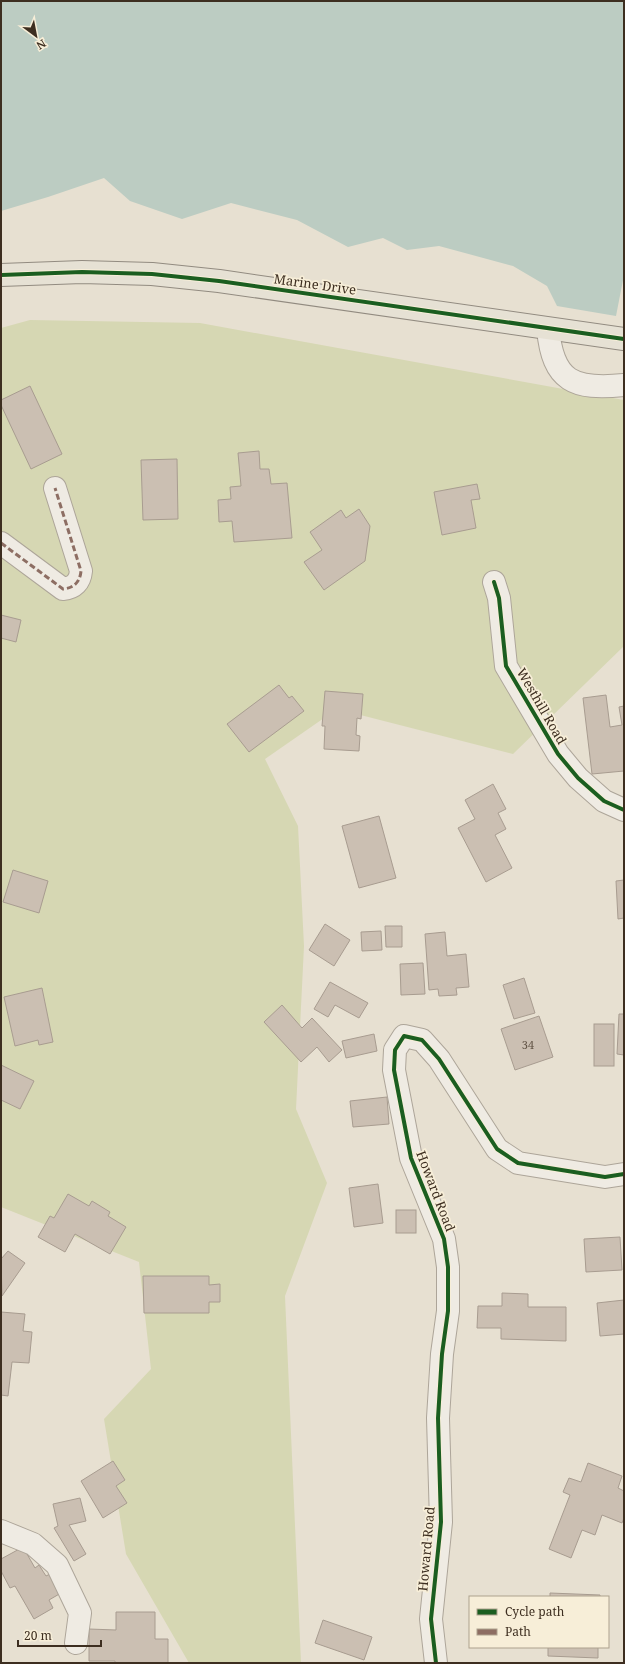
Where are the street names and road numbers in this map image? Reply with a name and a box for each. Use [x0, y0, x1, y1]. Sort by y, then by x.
street label: Marine Drive [273, 269, 357, 299]
street label: Westhill Road [513, 665, 571, 747]
street label: Howard Road [412, 1148, 460, 1234]
street label: Howard Road [413, 1506, 439, 1592]

